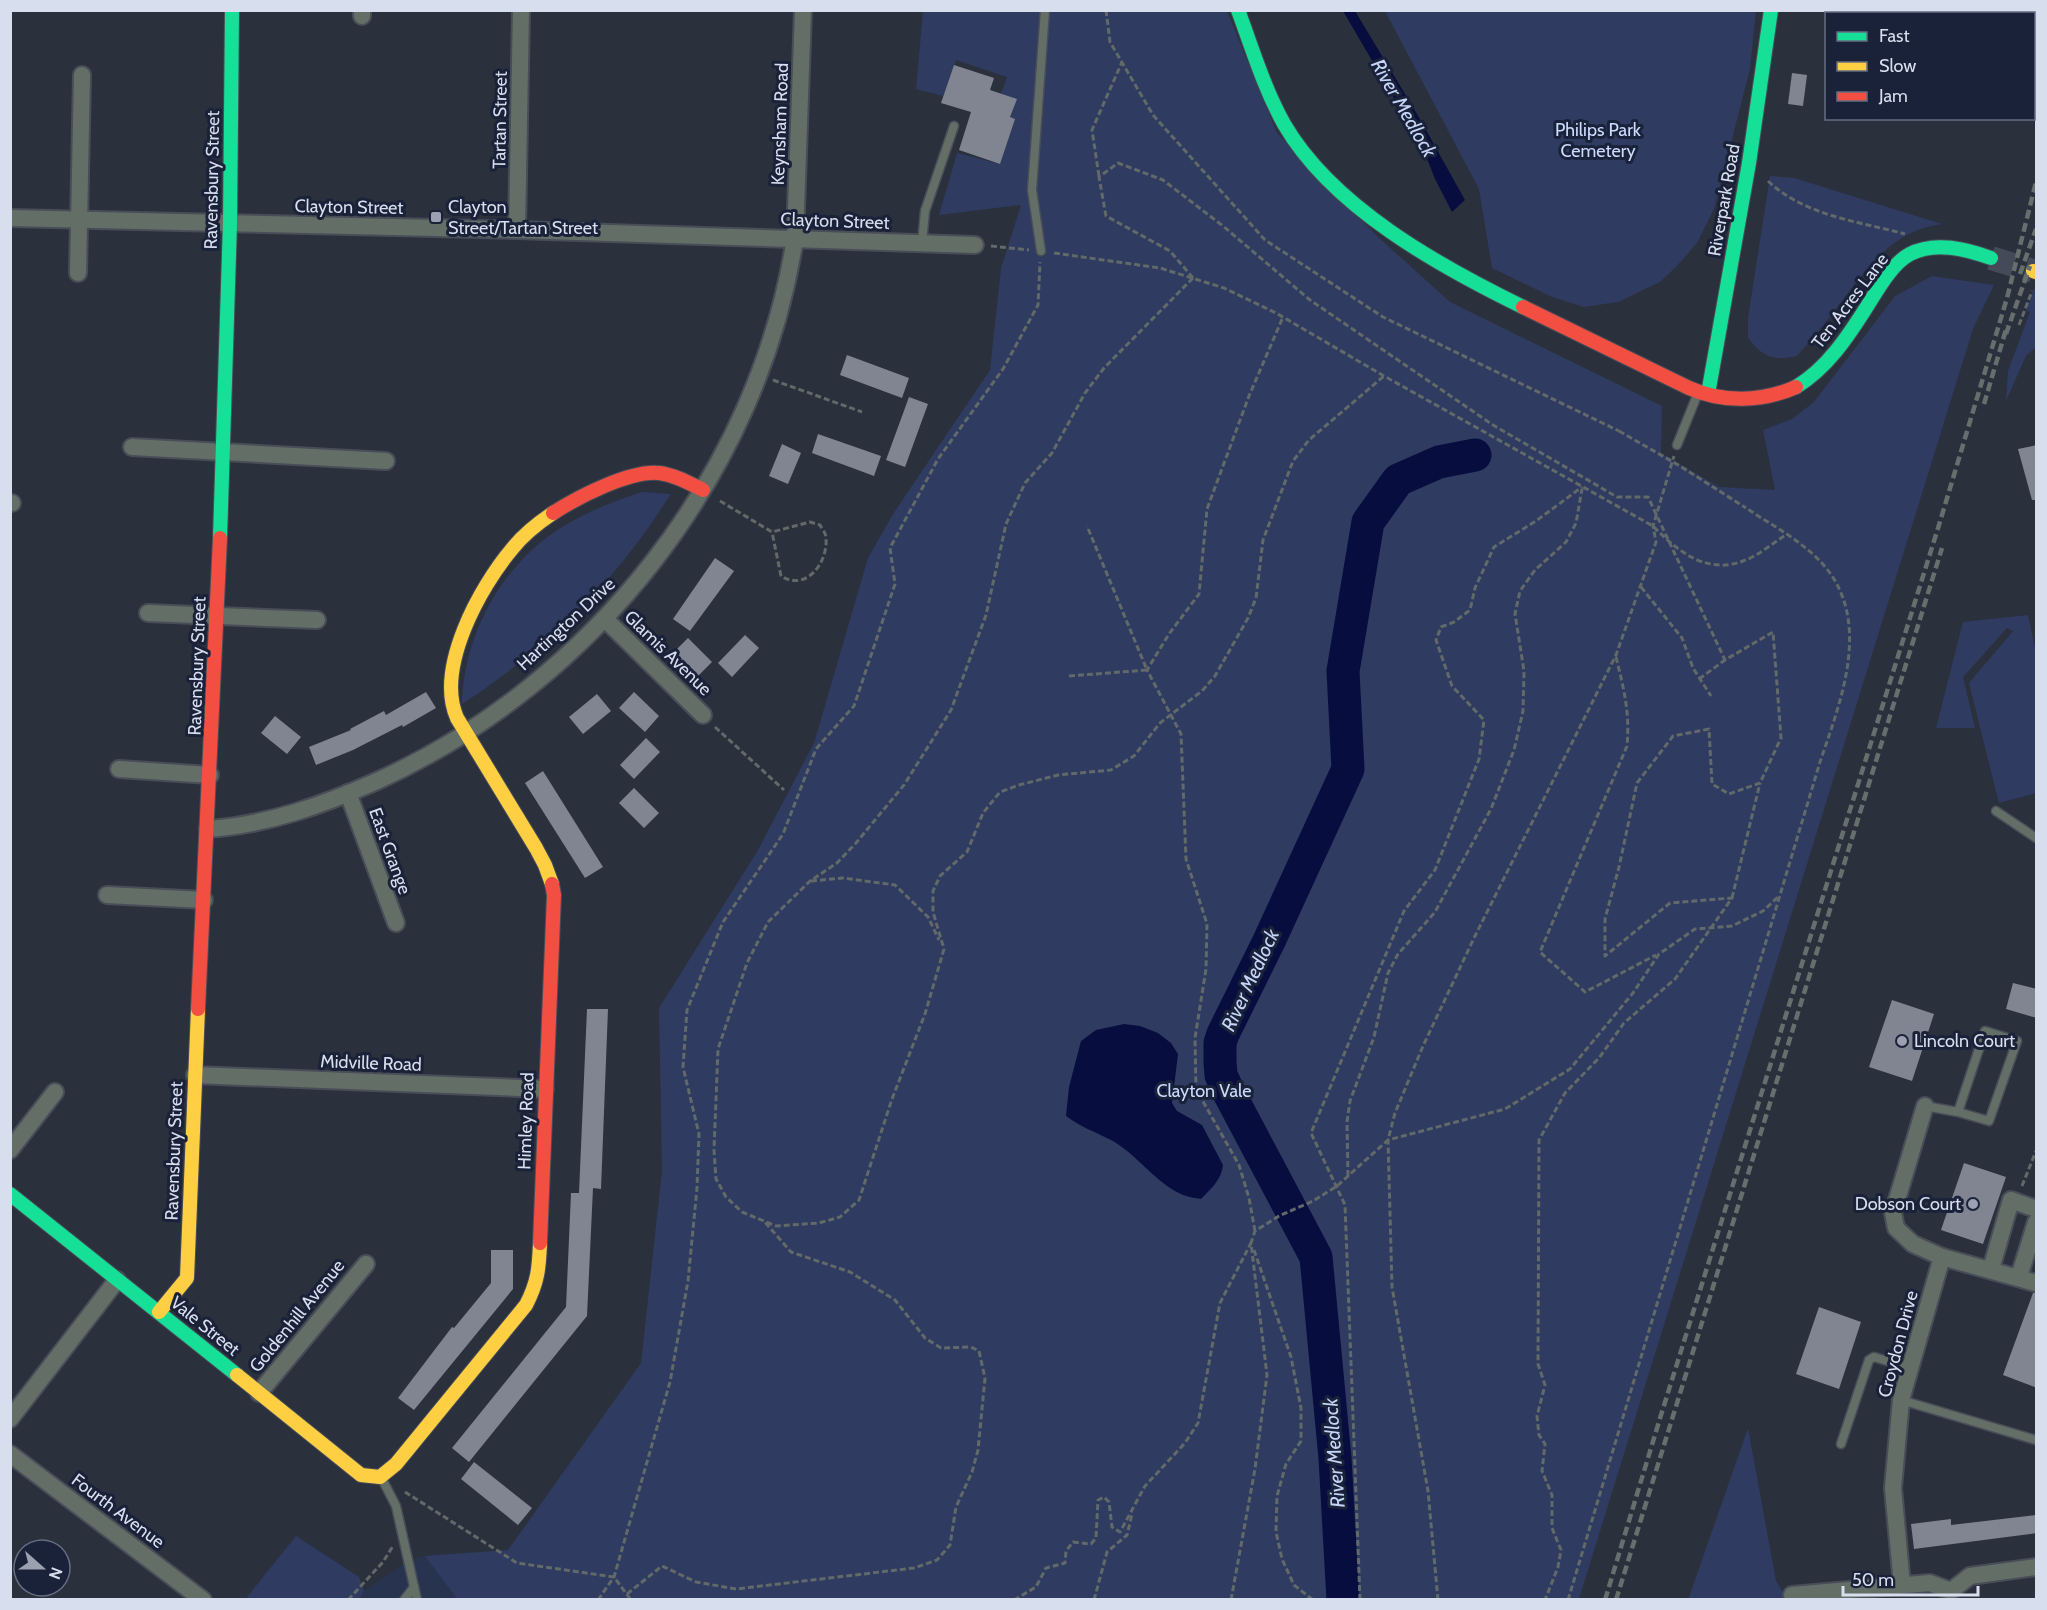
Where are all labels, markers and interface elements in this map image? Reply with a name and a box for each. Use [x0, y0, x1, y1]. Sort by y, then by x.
legend [1825, 12, 2035, 120]
text: Fast [1879, 25, 1910, 47]
water label: River Medlock [1366, 55, 1443, 163]
text: Slow [1879, 55, 1916, 77]
street label: Keynsham Road [767, 62, 793, 186]
street label: Tartan Street [488, 71, 512, 169]
text: Jam [1878, 85, 1908, 107]
street label: Ravensbury Street [200, 110, 224, 250]
park label: Philips Park Cemetery [1555, 119, 1642, 162]
street label: Riverpark Road [1703, 142, 1745, 258]
street label: Clayton Street [294, 195, 404, 219]
place label: Clayton Street/Tartan Street [448, 196, 598, 239]
street label: Clayton Street [780, 208, 890, 234]
marker: Clayton Street/Tartan Street [429, 210, 443, 224]
street label: Ten Acres Lane [1807, 249, 1893, 353]
street label: Hartington Drive [512, 573, 620, 675]
street label: Ravensbury Street [184, 596, 210, 736]
street label: Glamis Avenue [620, 606, 716, 700]
street label: East Grange [364, 805, 416, 897]
water label: River Medlock [1216, 924, 1285, 1035]
place label: Lincoln Court [1914, 1030, 2015, 1052]
marker: Lincoln Court [1895, 1034, 1909, 1048]
street label: Midville Road [320, 1050, 422, 1076]
street label: Himley Road [513, 1072, 539, 1170]
park label: Clayton Vale [1157, 1080, 1252, 1102]
street label: Ravensbury Street [161, 1081, 187, 1221]
place label: Dobson Court [1855, 1193, 1961, 1215]
marker: Dobson Court [1966, 1197, 1980, 1211]
street label: Goldenhill Avenue [245, 1255, 349, 1377]
street label: Croydon Drive [1873, 1288, 1923, 1400]
street label: Vale Street [166, 1291, 244, 1361]
water label: River Medlock [1318, 1396, 1350, 1509]
street label: Fourth Avenue [67, 1469, 169, 1553]
north arrow [12, 1538, 72, 1598]
scale bar [1843, 1559, 1978, 1597]
text: N [45, 1565, 66, 1582]
text: 50 m [1852, 1569, 1894, 1591]

